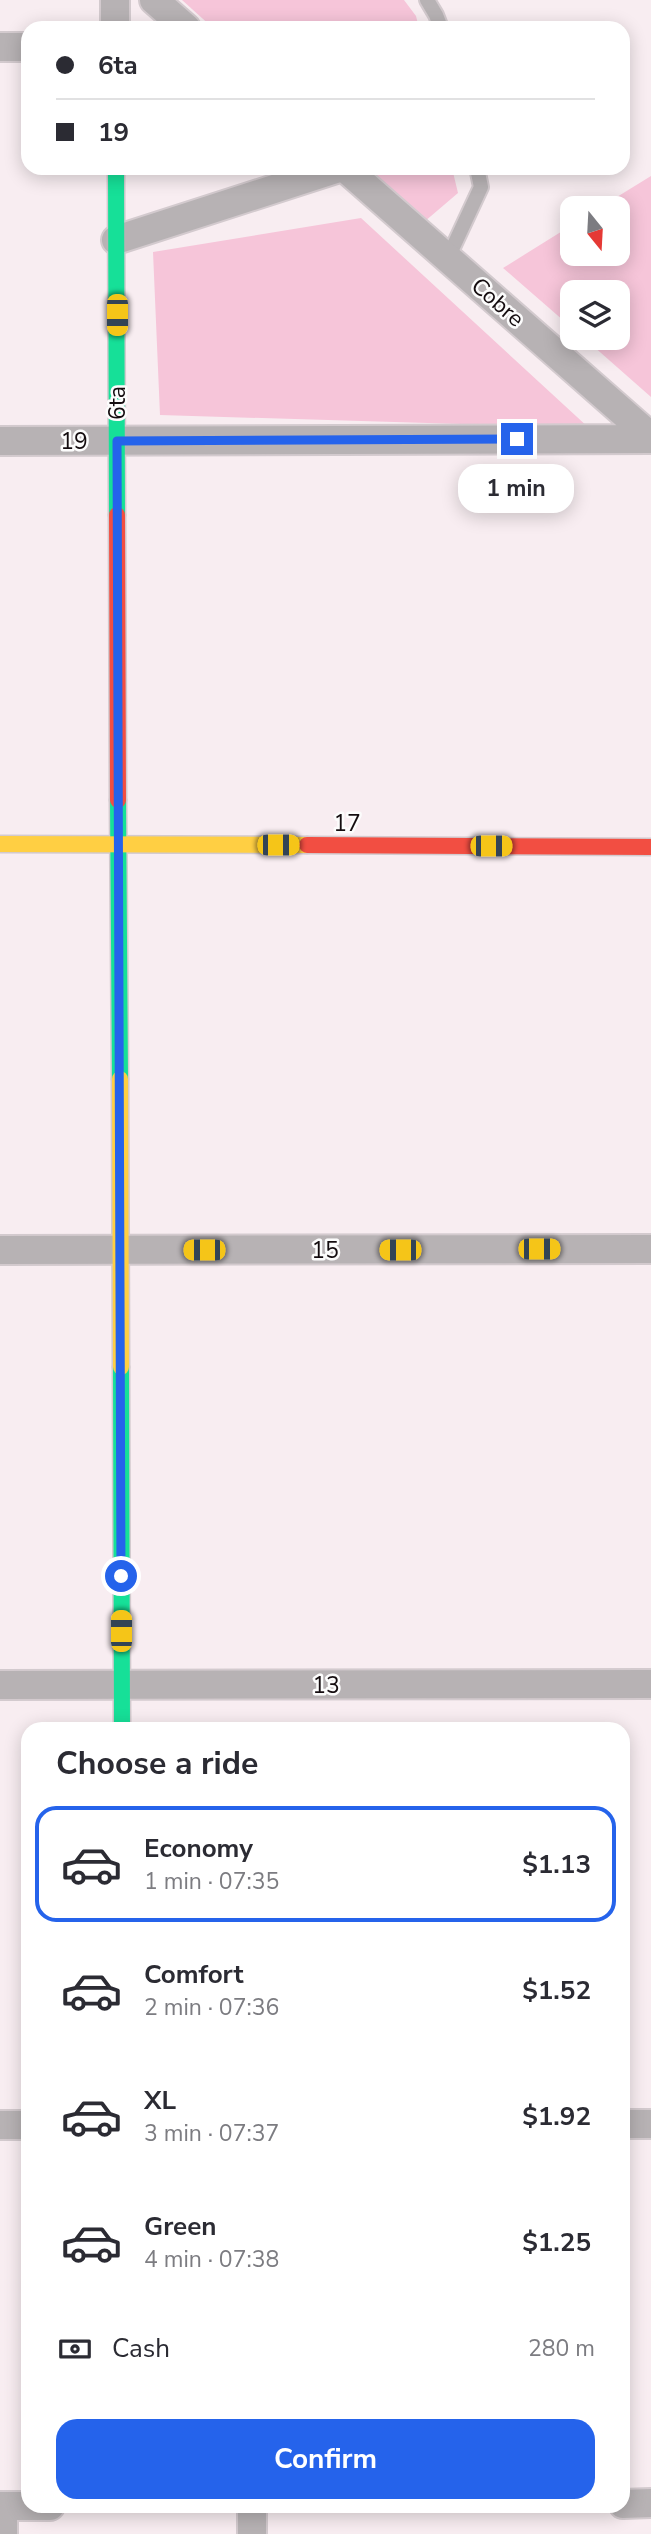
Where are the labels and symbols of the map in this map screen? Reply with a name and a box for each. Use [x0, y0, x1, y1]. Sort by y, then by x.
north arrow [560, 196, 630, 266]
street label: Cobre [464, 271, 531, 334]
car [107, 294, 128, 336]
street label: 6ta [102, 386, 133, 420]
route end [501, 423, 533, 455]
street label: 19 [60, 426, 88, 457]
callout: 1 min [459, 464, 575, 512]
street label: 17 [333, 808, 361, 839]
car [258, 835, 300, 856]
car [471, 836, 513, 857]
street label: 15 [311, 1235, 339, 1266]
car [519, 1239, 561, 1260]
car [184, 1240, 226, 1261]
car [380, 1240, 422, 1261]
route start [105, 1560, 137, 1592]
car [111, 1610, 132, 1652]
street label: 13 [312, 1670, 340, 1701]

